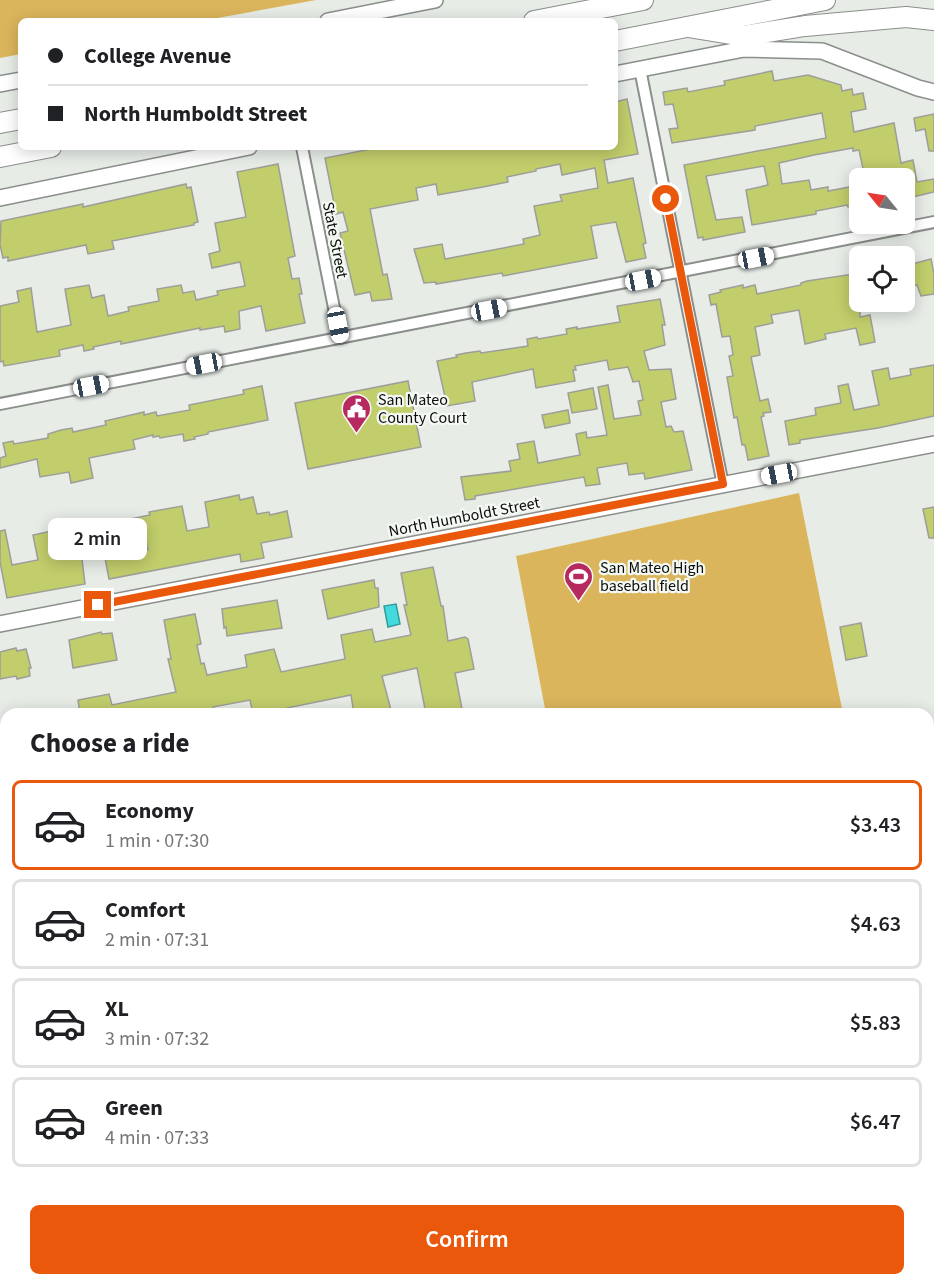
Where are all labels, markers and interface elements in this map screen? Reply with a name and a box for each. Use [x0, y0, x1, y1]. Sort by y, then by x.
text: College Avenue [84, 40, 231, 72]
text: North Humboldt Street [84, 98, 307, 130]
north arrow [849, 168, 915, 234]
map controls [849, 168, 915, 312]
route start [652, 185, 679, 212]
street label: State Street [317, 200, 353, 281]
car [737, 246, 775, 270]
button: locate [849, 246, 915, 312]
car [624, 268, 662, 292]
car [470, 298, 508, 322]
car [326, 306, 350, 344]
car [185, 352, 223, 376]
car [72, 374, 110, 398]
place label: San Mateo County Court [378, 389, 467, 429]
public building icon: San Mateo County Court [341, 392, 373, 434]
car [760, 462, 798, 486]
street label: North Humboldt Street [387, 491, 542, 542]
callout: 2 min [48, 518, 148, 560]
text: 2 min [74, 525, 121, 553]
place label: San Mateo High baseball field [600, 557, 704, 597]
sports icon: San Mateo High baseball field [563, 560, 595, 602]
route end [84, 591, 111, 618]
text: Choose a ride [30, 724, 190, 763]
text: Economy [105, 795, 194, 827]
icon: car [33, 798, 87, 852]
text: $3.43 [850, 809, 901, 841]
text: 1 min · 07:30 [105, 827, 209, 855]
text: Comfort [105, 894, 186, 926]
icon: car [33, 897, 87, 951]
text: $4.63 [850, 908, 901, 940]
text: 2 min · 07:31 [105, 926, 209, 954]
text: XL [105, 993, 129, 1025]
icon: car [33, 996, 87, 1050]
text: $5.83 [850, 1007, 901, 1039]
text: 3 min · 07:32 [105, 1025, 209, 1053]
text: Green [105, 1092, 163, 1124]
icon: car [33, 1095, 87, 1149]
text: $6.47 [850, 1106, 901, 1138]
text: 4 min · 07:33 [105, 1124, 209, 1152]
button: Confirm [30, 1205, 904, 1274]

